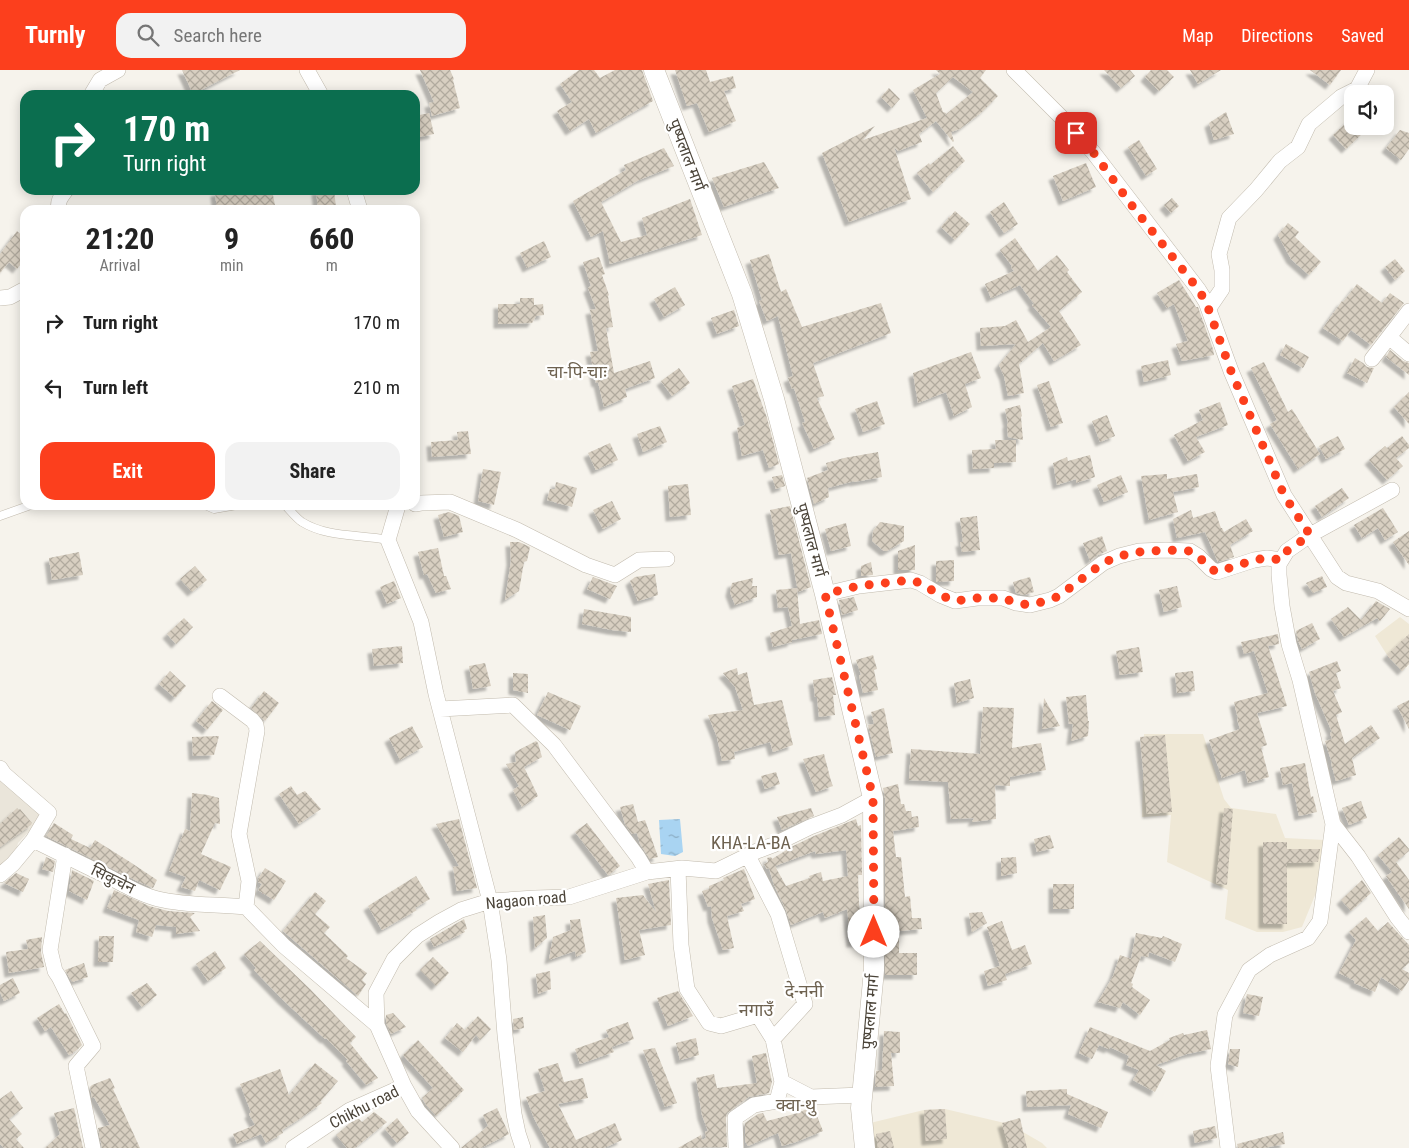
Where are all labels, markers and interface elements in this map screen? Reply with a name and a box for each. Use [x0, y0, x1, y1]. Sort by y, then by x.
search box [116, 13, 466, 58]
text: Turnly [25, 21, 86, 49]
icon: search [134, 21, 162, 49]
text: Search here [174, 24, 262, 47]
text: Map [1182, 25, 1213, 46]
text: Directions [1241, 25, 1313, 46]
text: Saved [1341, 25, 1384, 46]
map controls [1344, 85, 1394, 135]
button: sound [1344, 85, 1394, 135]
text: 170 m [123, 109, 210, 150]
icon: right [40, 110, 105, 175]
pin [1055, 112, 1097, 154]
street label: पुष्पलाल मार्ग [664, 116, 710, 195]
icon: arrive [1062, 119, 1090, 147]
text: Turn right [123, 151, 206, 176]
text: 21:20 [86, 221, 154, 256]
text: 9 [224, 221, 239, 256]
text: 660 [309, 221, 354, 256]
text: Arrival [100, 256, 140, 275]
text: min [220, 256, 243, 275]
text: m [326, 256, 338, 275]
icon: right [40, 309, 68, 337]
text: Turn right [83, 311, 158, 334]
text: 170 m [353, 311, 400, 334]
district label: चा-पि-चाः [547, 361, 607, 382]
icon: left [40, 374, 68, 402]
text: Turn left [83, 376, 148, 399]
text: 210 m [353, 376, 400, 399]
button: Exit [40, 442, 215, 500]
button: Share [225, 442, 400, 500]
street label: पुष्पलाल मार्ग [791, 501, 830, 580]
district label: KHA-LA-BA [711, 832, 791, 853]
street label: सिकुचेन [88, 860, 139, 899]
street label: Nagaon road [485, 887, 567, 913]
position arrow [847, 905, 899, 957]
street label: पुष्पलाल मार्ग [857, 973, 884, 1051]
district label: दे-ननी [785, 980, 824, 1001]
district label: नगाउँ [739, 999, 774, 1020]
street label: Chikhu road [326, 1081, 402, 1133]
district label: क्वा-थु [776, 1094, 817, 1117]

